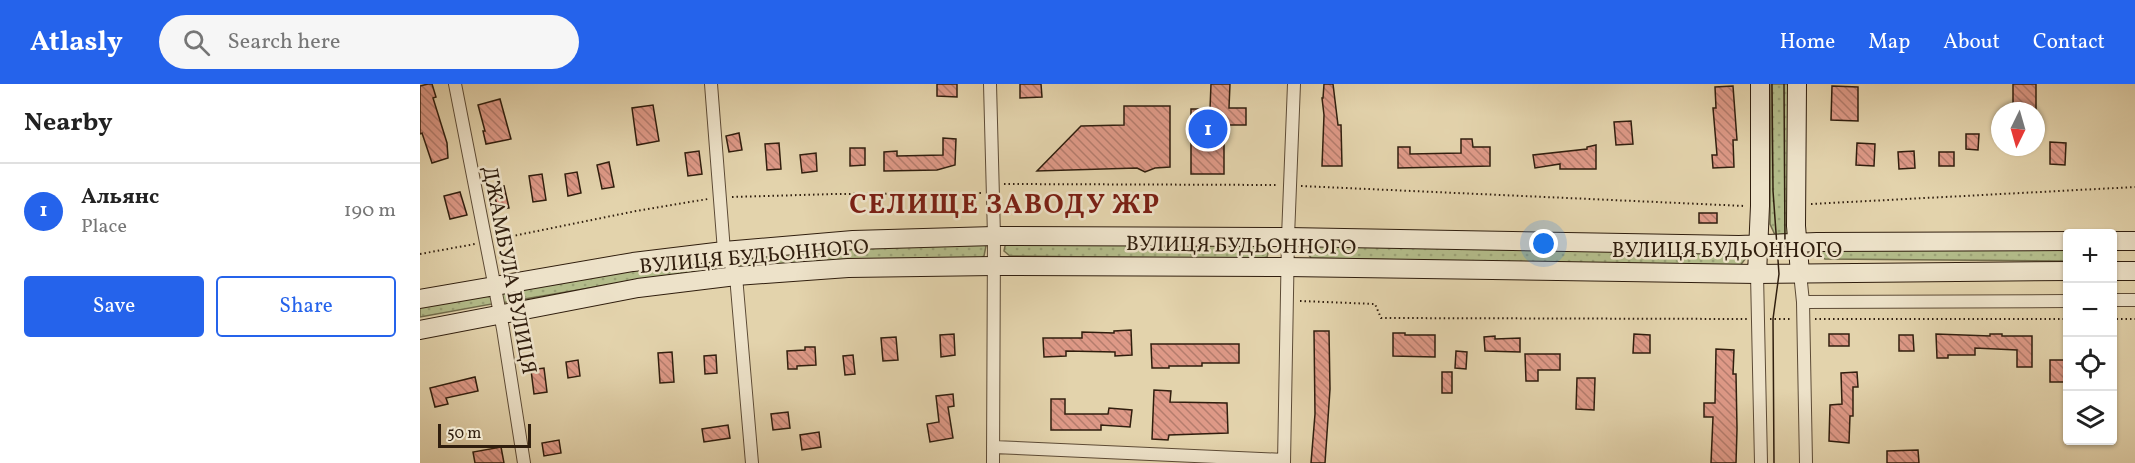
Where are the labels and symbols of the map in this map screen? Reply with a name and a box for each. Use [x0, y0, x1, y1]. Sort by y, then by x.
north arrow [1991, 102, 2045, 156]
pin: 1 [1188, 106, 1228, 152]
street label: ДЖАМБУЛА ВУЛИЦЯ [474, 164, 543, 377]
district label: СЕЛИЩЕ ЗАВОДУ ЖР [849, 187, 1161, 225]
your location [1529, 229, 1558, 258]
street label: ВУЛИЦЯ БУДЬОННОГО [1126, 230, 1356, 263]
street label: ВУЛИЦЯ БУДЬОННОГО [638, 233, 870, 282]
street label: ВУЛИЦЯ БУДЬОННОГО [1612, 237, 1842, 266]
scale bar [438, 421, 531, 448]

